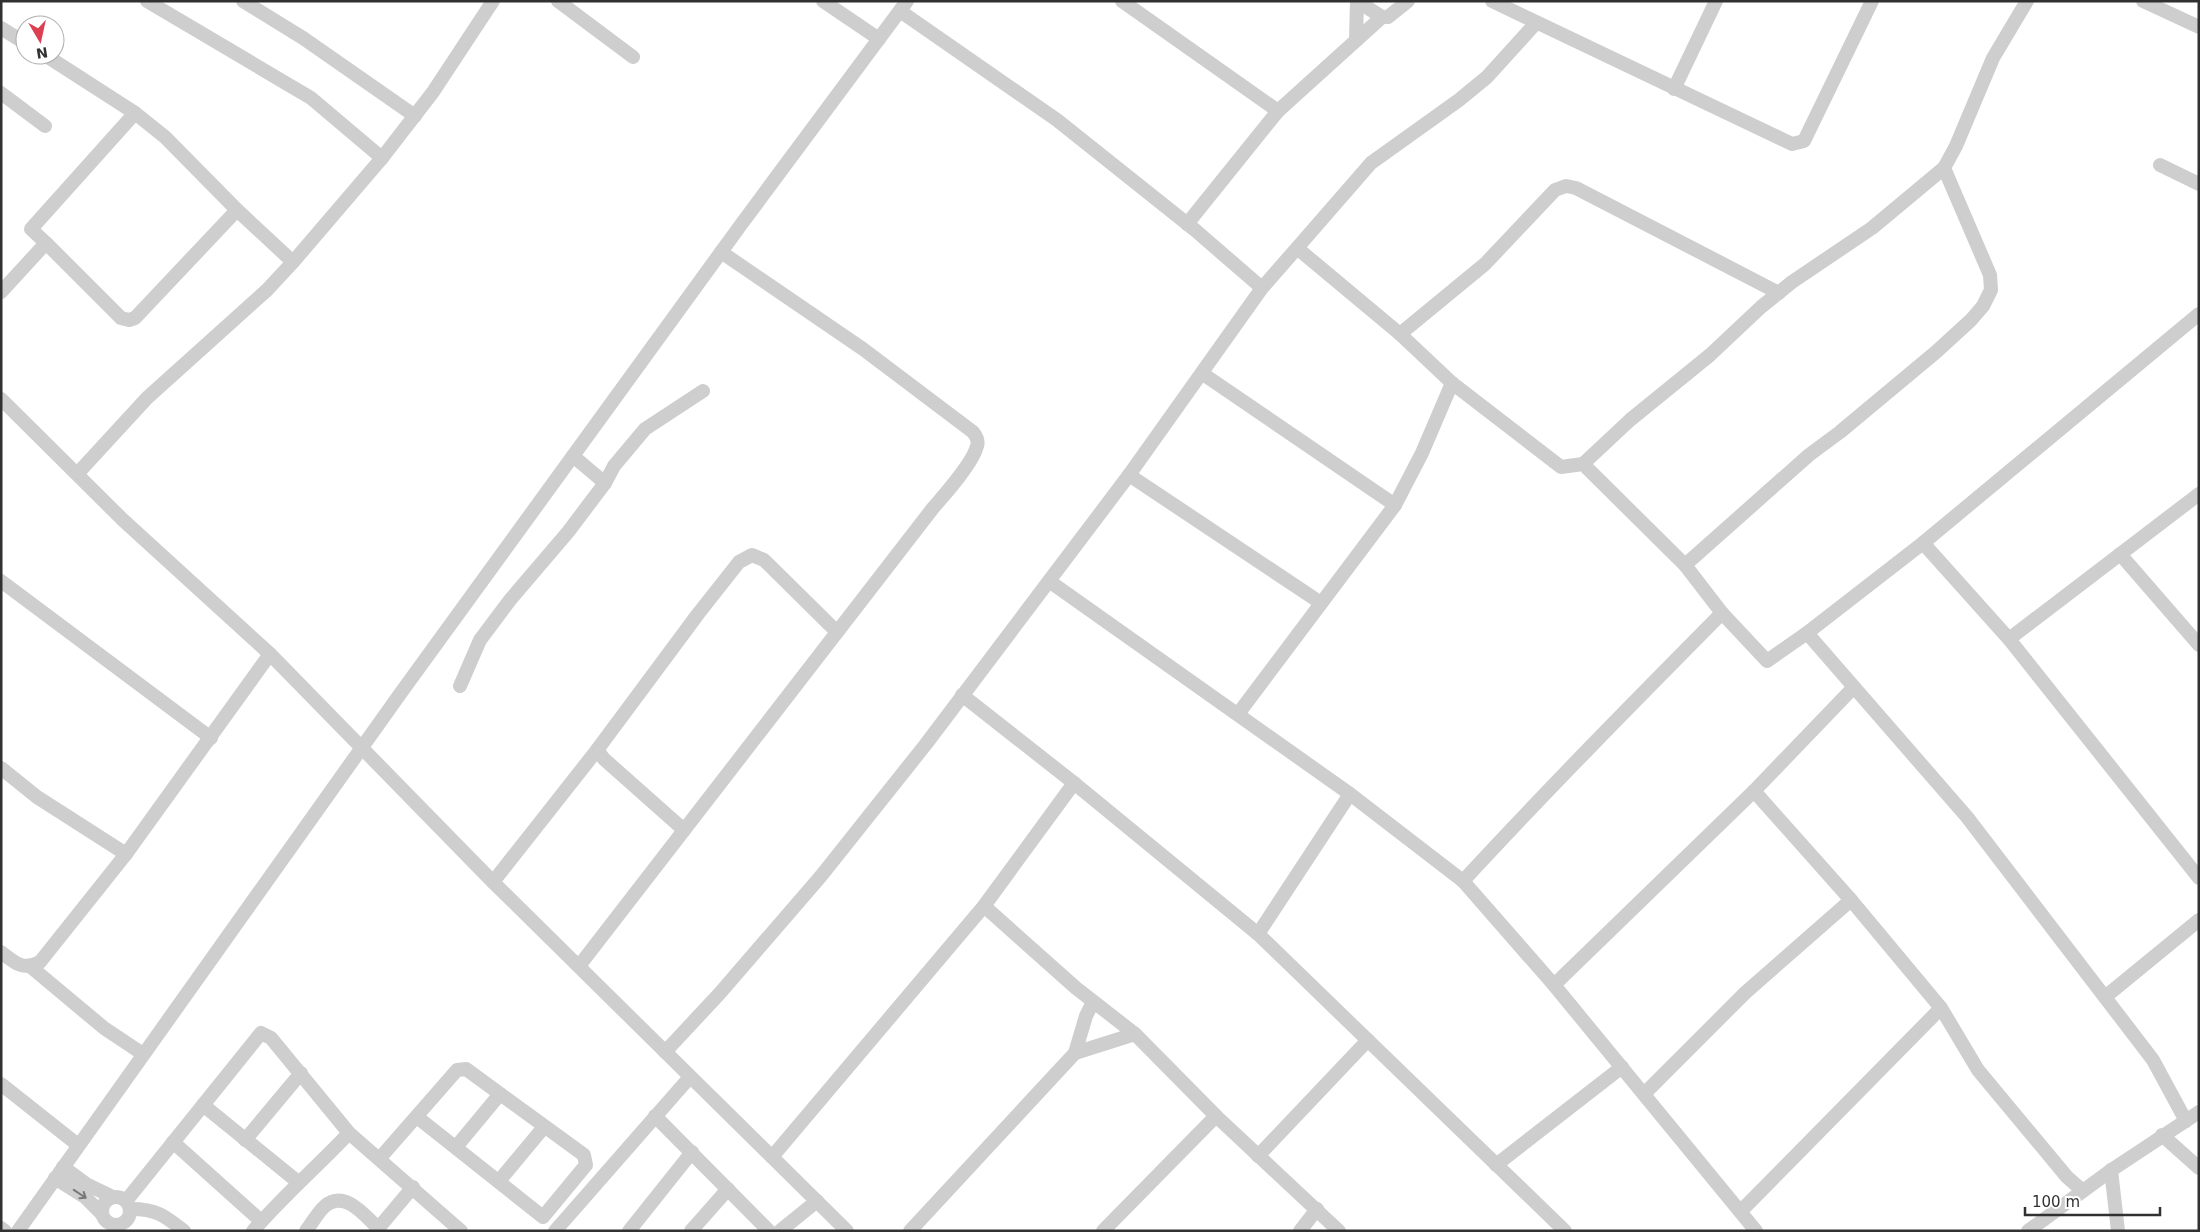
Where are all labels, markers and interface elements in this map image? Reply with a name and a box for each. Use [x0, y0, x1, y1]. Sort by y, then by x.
north arrow [15, 15, 65, 65]
text: N [35, 44, 49, 62]
scale bar [2025, 1184, 2160, 1216]
one-way arrow [73, 1188, 87, 1199]
text: 100 m [2032, 1193, 2080, 1211]

